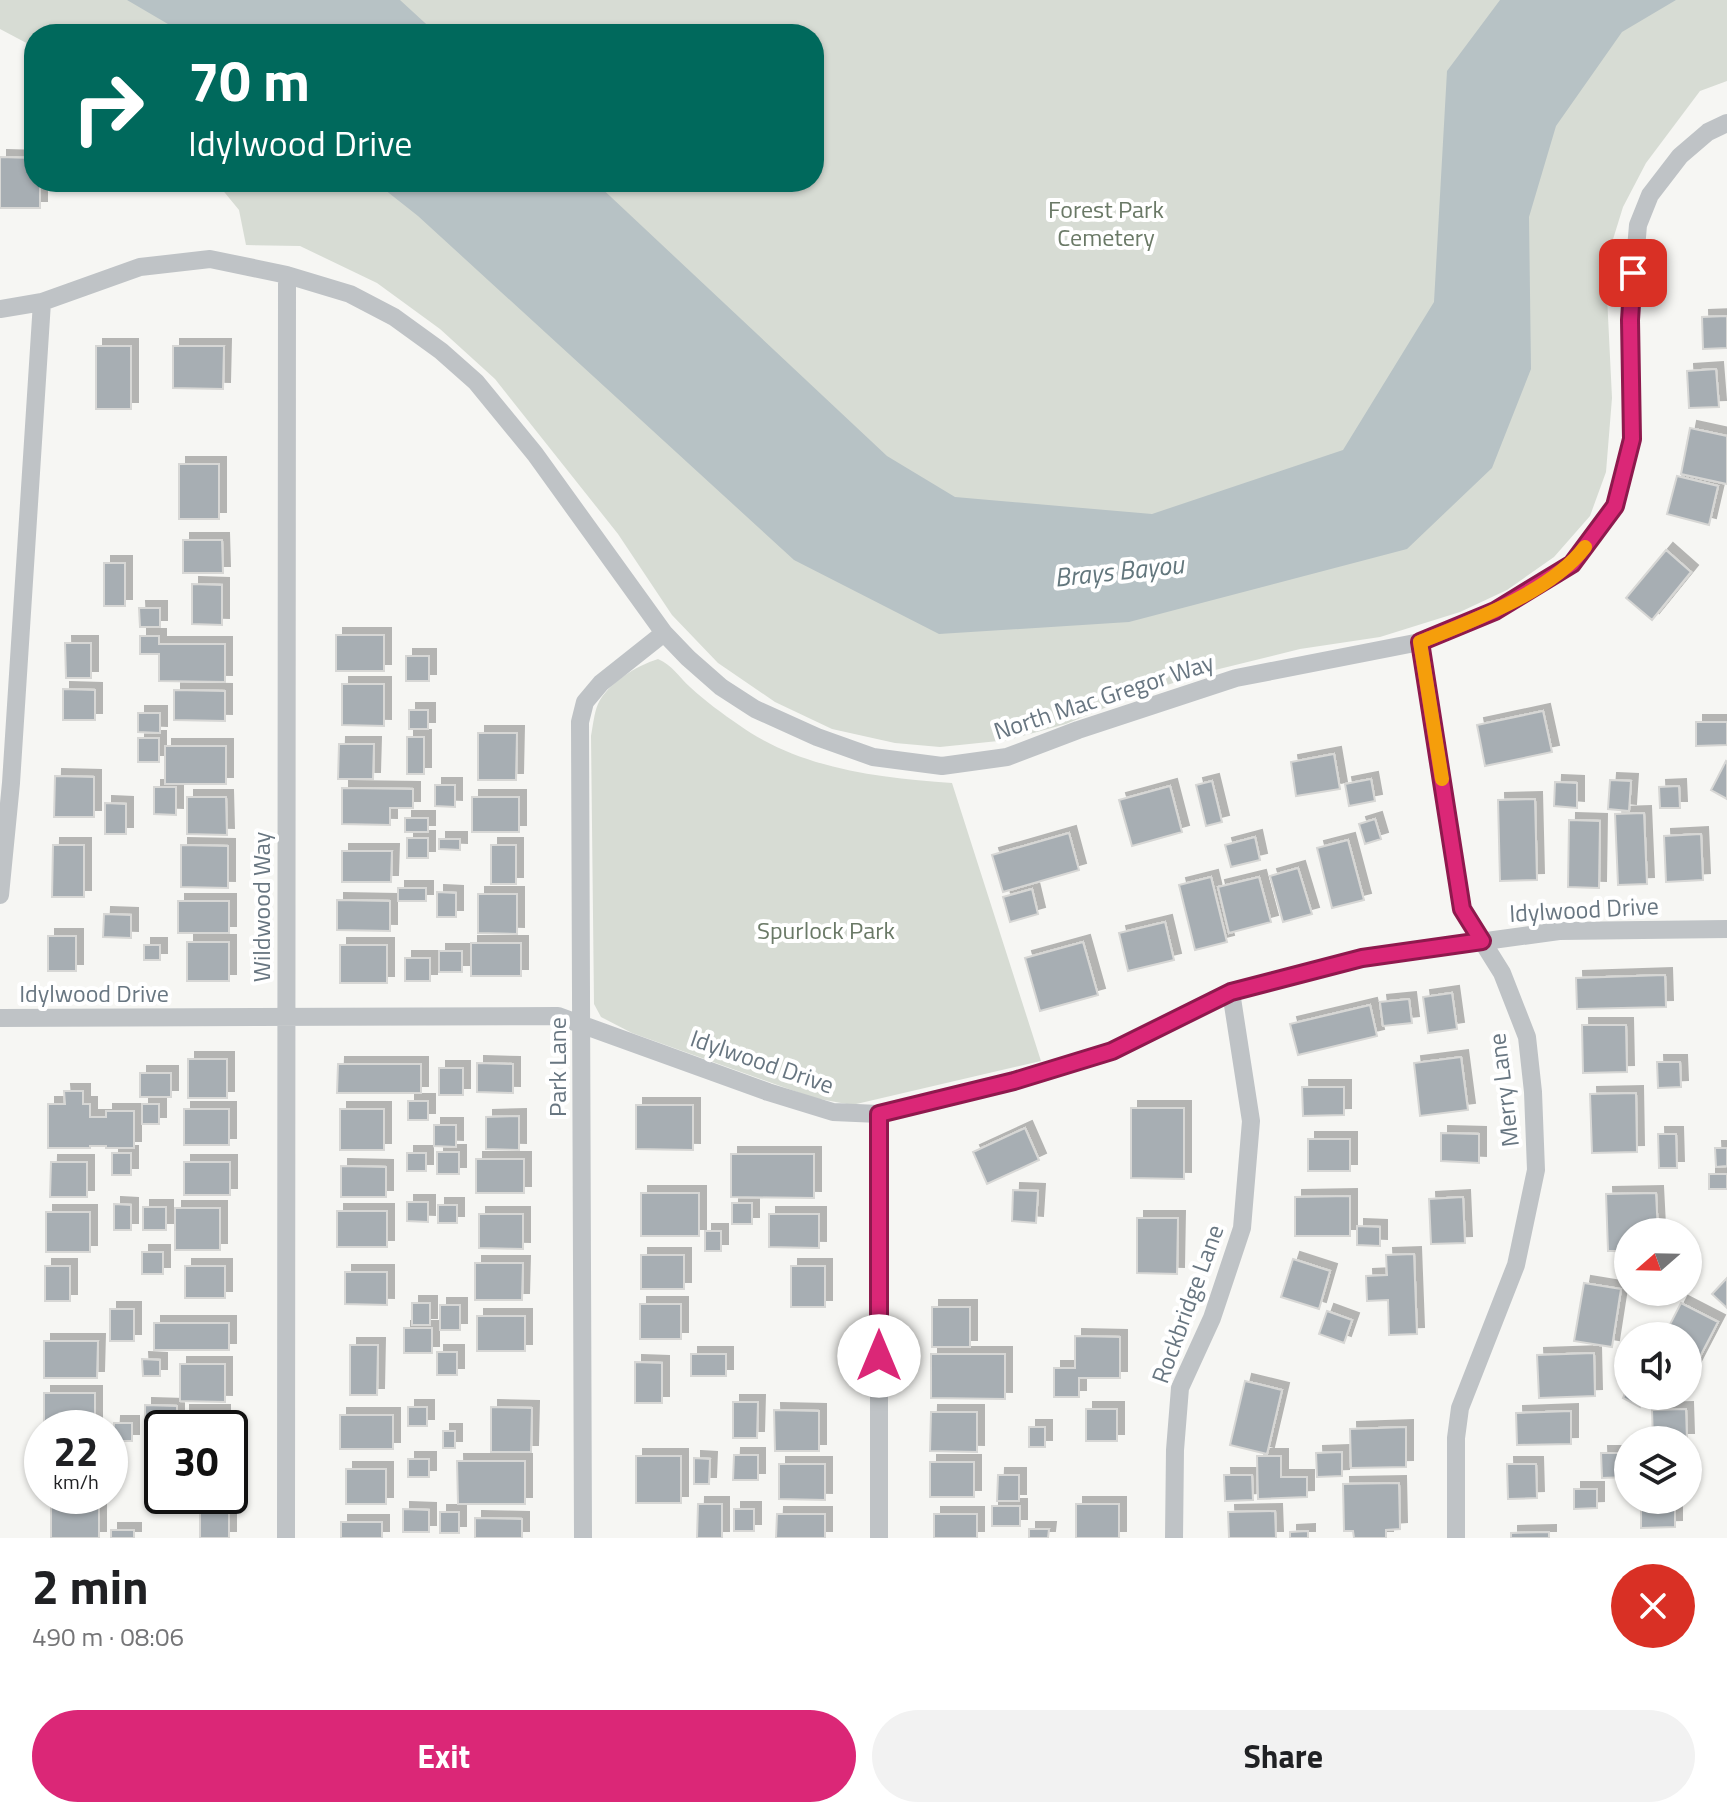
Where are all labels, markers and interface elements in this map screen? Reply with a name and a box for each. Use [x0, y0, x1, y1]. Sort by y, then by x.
text: 70 m [188, 38, 310, 123]
icon: right [56, 56, 160, 160]
text: Idylwood Drive [188, 115, 412, 170]
park label: Forest Park Cemetery [1048, 191, 1164, 255]
pin [1599, 239, 1667, 307]
icon: arrive [1611, 251, 1655, 295]
water label: Brays Bayou [1052, 544, 1187, 597]
street label: North Mac Gregor Way [989, 643, 1219, 749]
street label: Wildwood Way [243, 831, 279, 982]
street label: Idylwood Drive [1508, 887, 1660, 931]
park label: Spurlock Park [757, 912, 896, 948]
street label: Idylwood Drive [19, 975, 169, 1011]
street label: Park Lane [539, 1017, 575, 1117]
street label: Idylwood Drive [686, 1020, 839, 1102]
street label: Merry Lane [1478, 1031, 1528, 1149]
north arrow [1614, 1218, 1702, 1306]
map controls [1614, 1218, 1702, 1514]
street label: Rockbridge Lane [1142, 1219, 1232, 1388]
position arrow [837, 1314, 921, 1398]
button: sound [1614, 1322, 1702, 1410]
speed limit sign: 30 [144, 1410, 248, 1514]
text: 22 [54, 1421, 98, 1482]
button: layers [1614, 1426, 1702, 1514]
text: km/h [53, 1466, 99, 1497]
text: 2 min [32, 1550, 149, 1623]
button: close [1611, 1564, 1695, 1648]
text: 490 m · 08:06 [32, 1617, 184, 1656]
button: Exit [32, 1710, 856, 1802]
button: Share [872, 1710, 1695, 1802]

